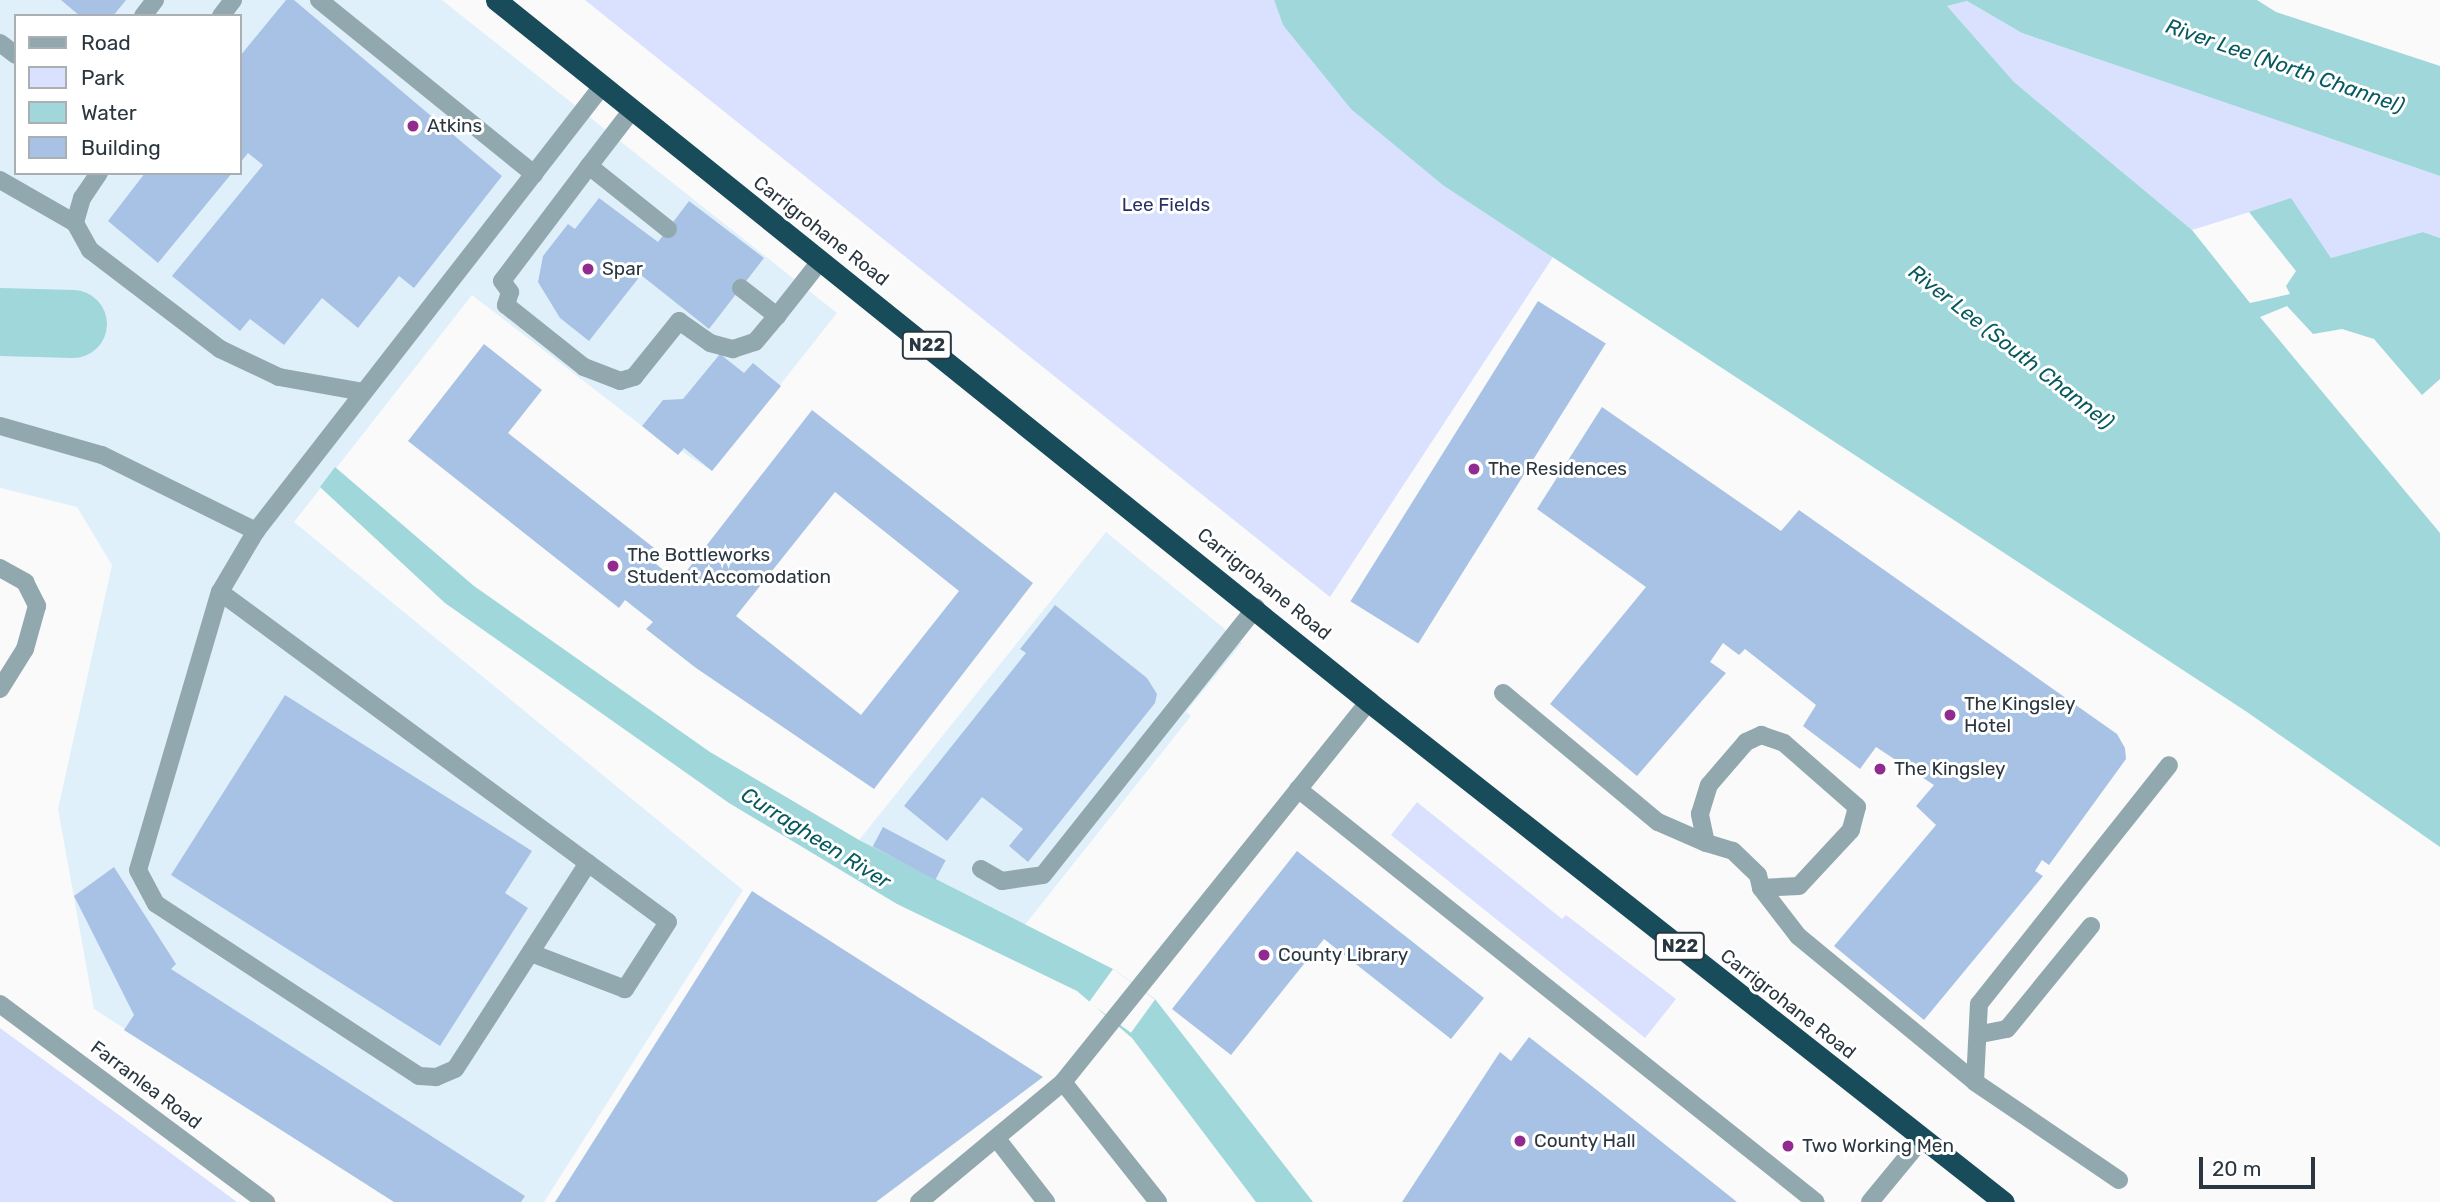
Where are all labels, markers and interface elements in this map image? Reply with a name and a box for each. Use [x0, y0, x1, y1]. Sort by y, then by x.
water label: River Lee (North Channel) [2162, 13, 2408, 119]
legend [14, 14, 242, 175]
text: Road [81, 30, 131, 55]
text: Park [81, 65, 125, 90]
text: Water [81, 100, 137, 125]
place label: Atkins [427, 115, 482, 137]
marker: Atkins [405, 118, 421, 134]
text: Building [81, 135, 161, 160]
street label: Carrigrohane Road [749, 171, 893, 291]
park label: Lee Fields [1122, 194, 1210, 216]
place label: Spar [602, 258, 643, 280]
water label: River Lee (South Channel) [1903, 259, 2119, 435]
marker: Spar [580, 261, 596, 277]
road number: N22 [901, 330, 953, 360]
place label: The Residences [1488, 458, 1627, 480]
marker: The Residences [1466, 461, 1482, 477]
street label: Carrigrohane Road [1193, 523, 1335, 645]
place label: The Bottleworks Student Accomodation [627, 544, 832, 588]
marker: The Bottleworks Student Accomodation [605, 558, 621, 574]
place label: The Kingsley Hotel [1964, 693, 2075, 737]
marker: The Kingsley Hotel [1942, 707, 1958, 723]
place label: The Kingsley [1894, 758, 2005, 780]
marker: The Kingsley [1872, 761, 1888, 777]
water label: Curragheen River [737, 782, 895, 894]
road number: N22 [1654, 931, 1706, 960]
place label: County Library [1278, 944, 1409, 966]
street label: Carrigrohane Road [1716, 944, 1860, 1064]
marker: County Library [1256, 947, 1272, 963]
street label: Farranlea Road [86, 1036, 206, 1134]
place label: County Hall [1534, 1130, 1636, 1152]
marker: County Hall [1512, 1133, 1528, 1149]
place label: Two Working Men [1802, 1135, 1954, 1157]
marker: Two Working Men [1780, 1138, 1796, 1154]
scale bar [2202, 1142, 2318, 1186]
text: 20 m [2212, 1156, 2261, 1181]

